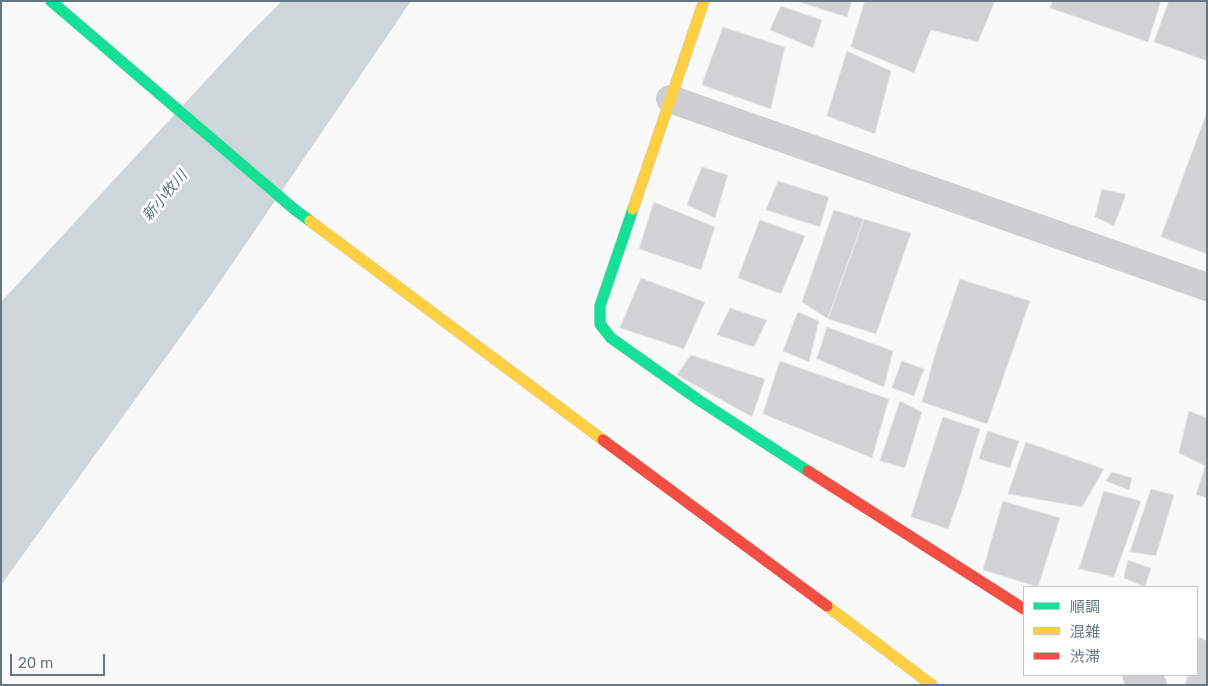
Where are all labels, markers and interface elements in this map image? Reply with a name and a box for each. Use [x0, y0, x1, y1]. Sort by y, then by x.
water label: 新小牧川 [139, 167, 191, 225]
legend [1023, 586, 1198, 676]
text: 順調 [1070, 598, 1100, 616]
text: 混雑 [1070, 623, 1100, 641]
scale bar [12, 644, 108, 676]
text: 渋滞 [1070, 648, 1100, 666]
text: 20 m [18, 654, 53, 672]

